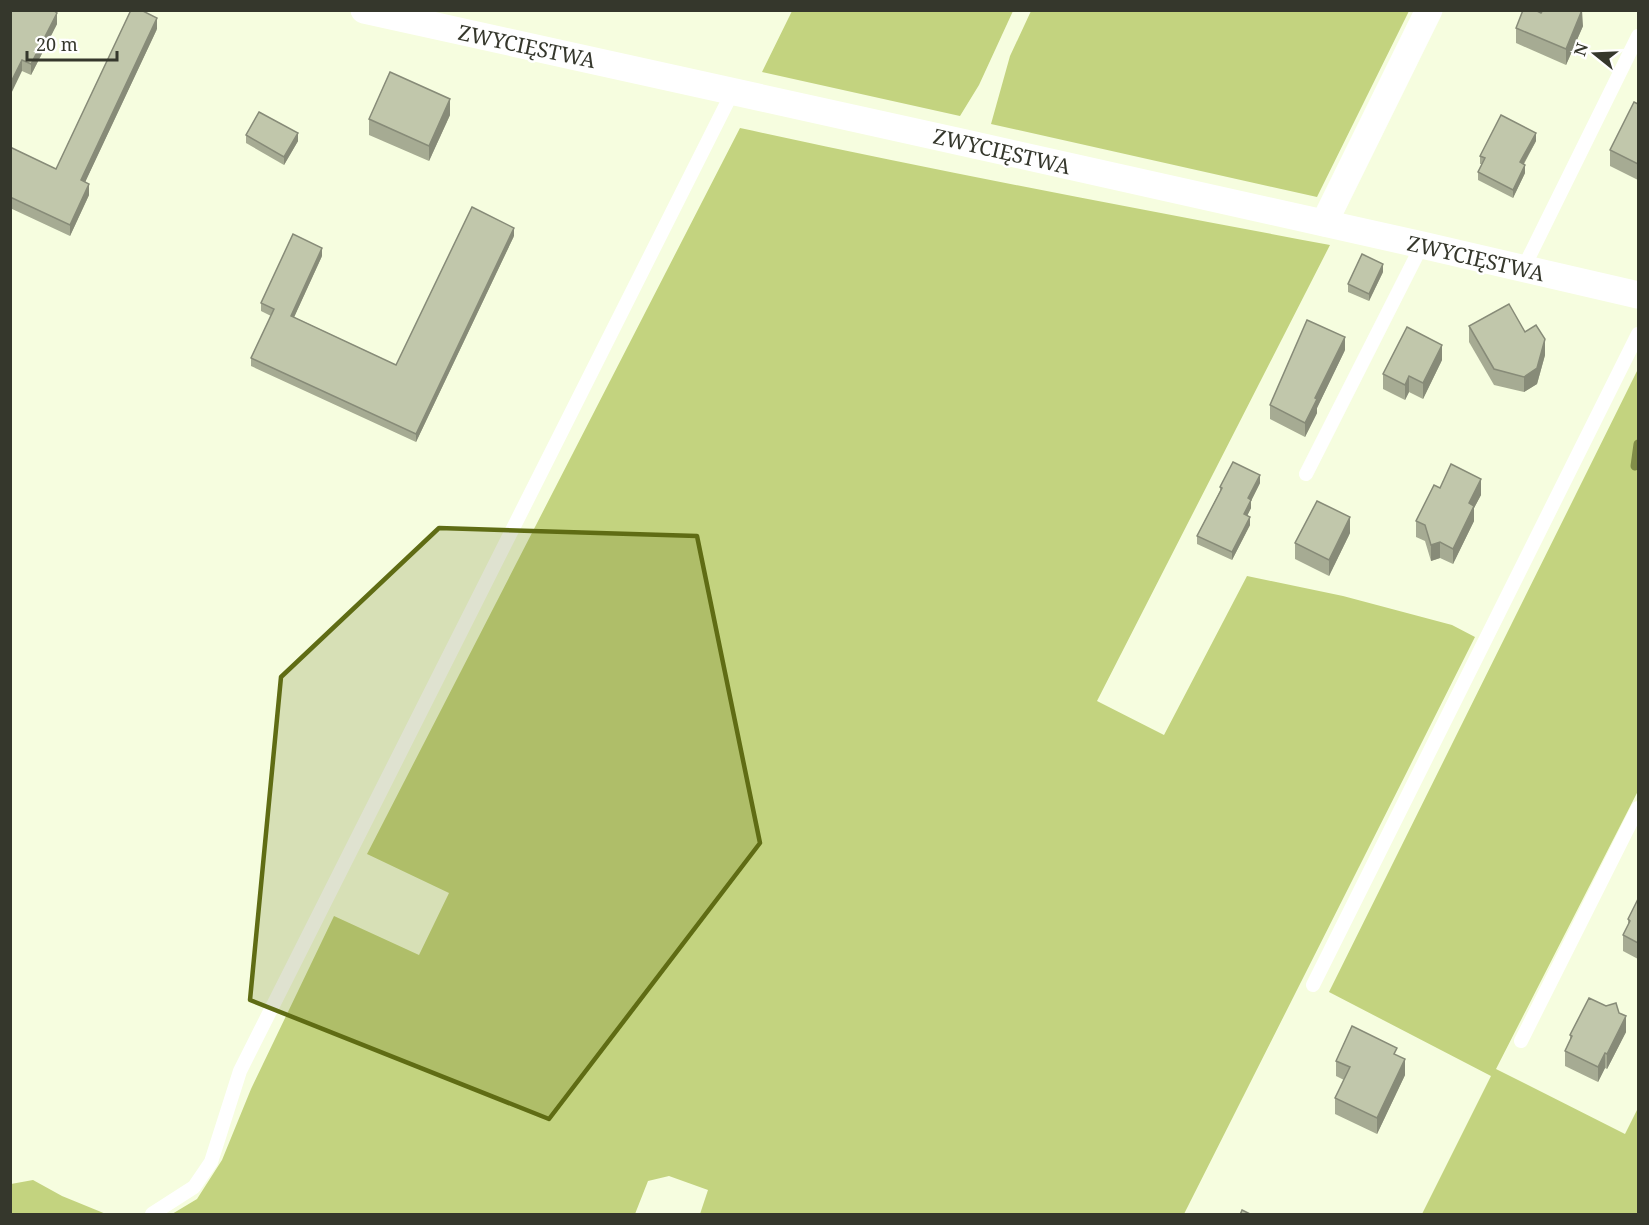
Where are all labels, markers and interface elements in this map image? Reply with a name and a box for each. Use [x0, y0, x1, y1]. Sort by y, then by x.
street label: ZWYCIĘSTWA [456, 18, 598, 74]
scale bar [27, 24, 117, 62]
north arrow [1565, 24, 1625, 84]
text: 20 m [36, 32, 78, 56]
text: N [1568, 40, 1593, 59]
street label: ZWYCIĘSTWA [931, 122, 1073, 180]
street label: ZWYCIĘSTWA [1405, 229, 1547, 287]

